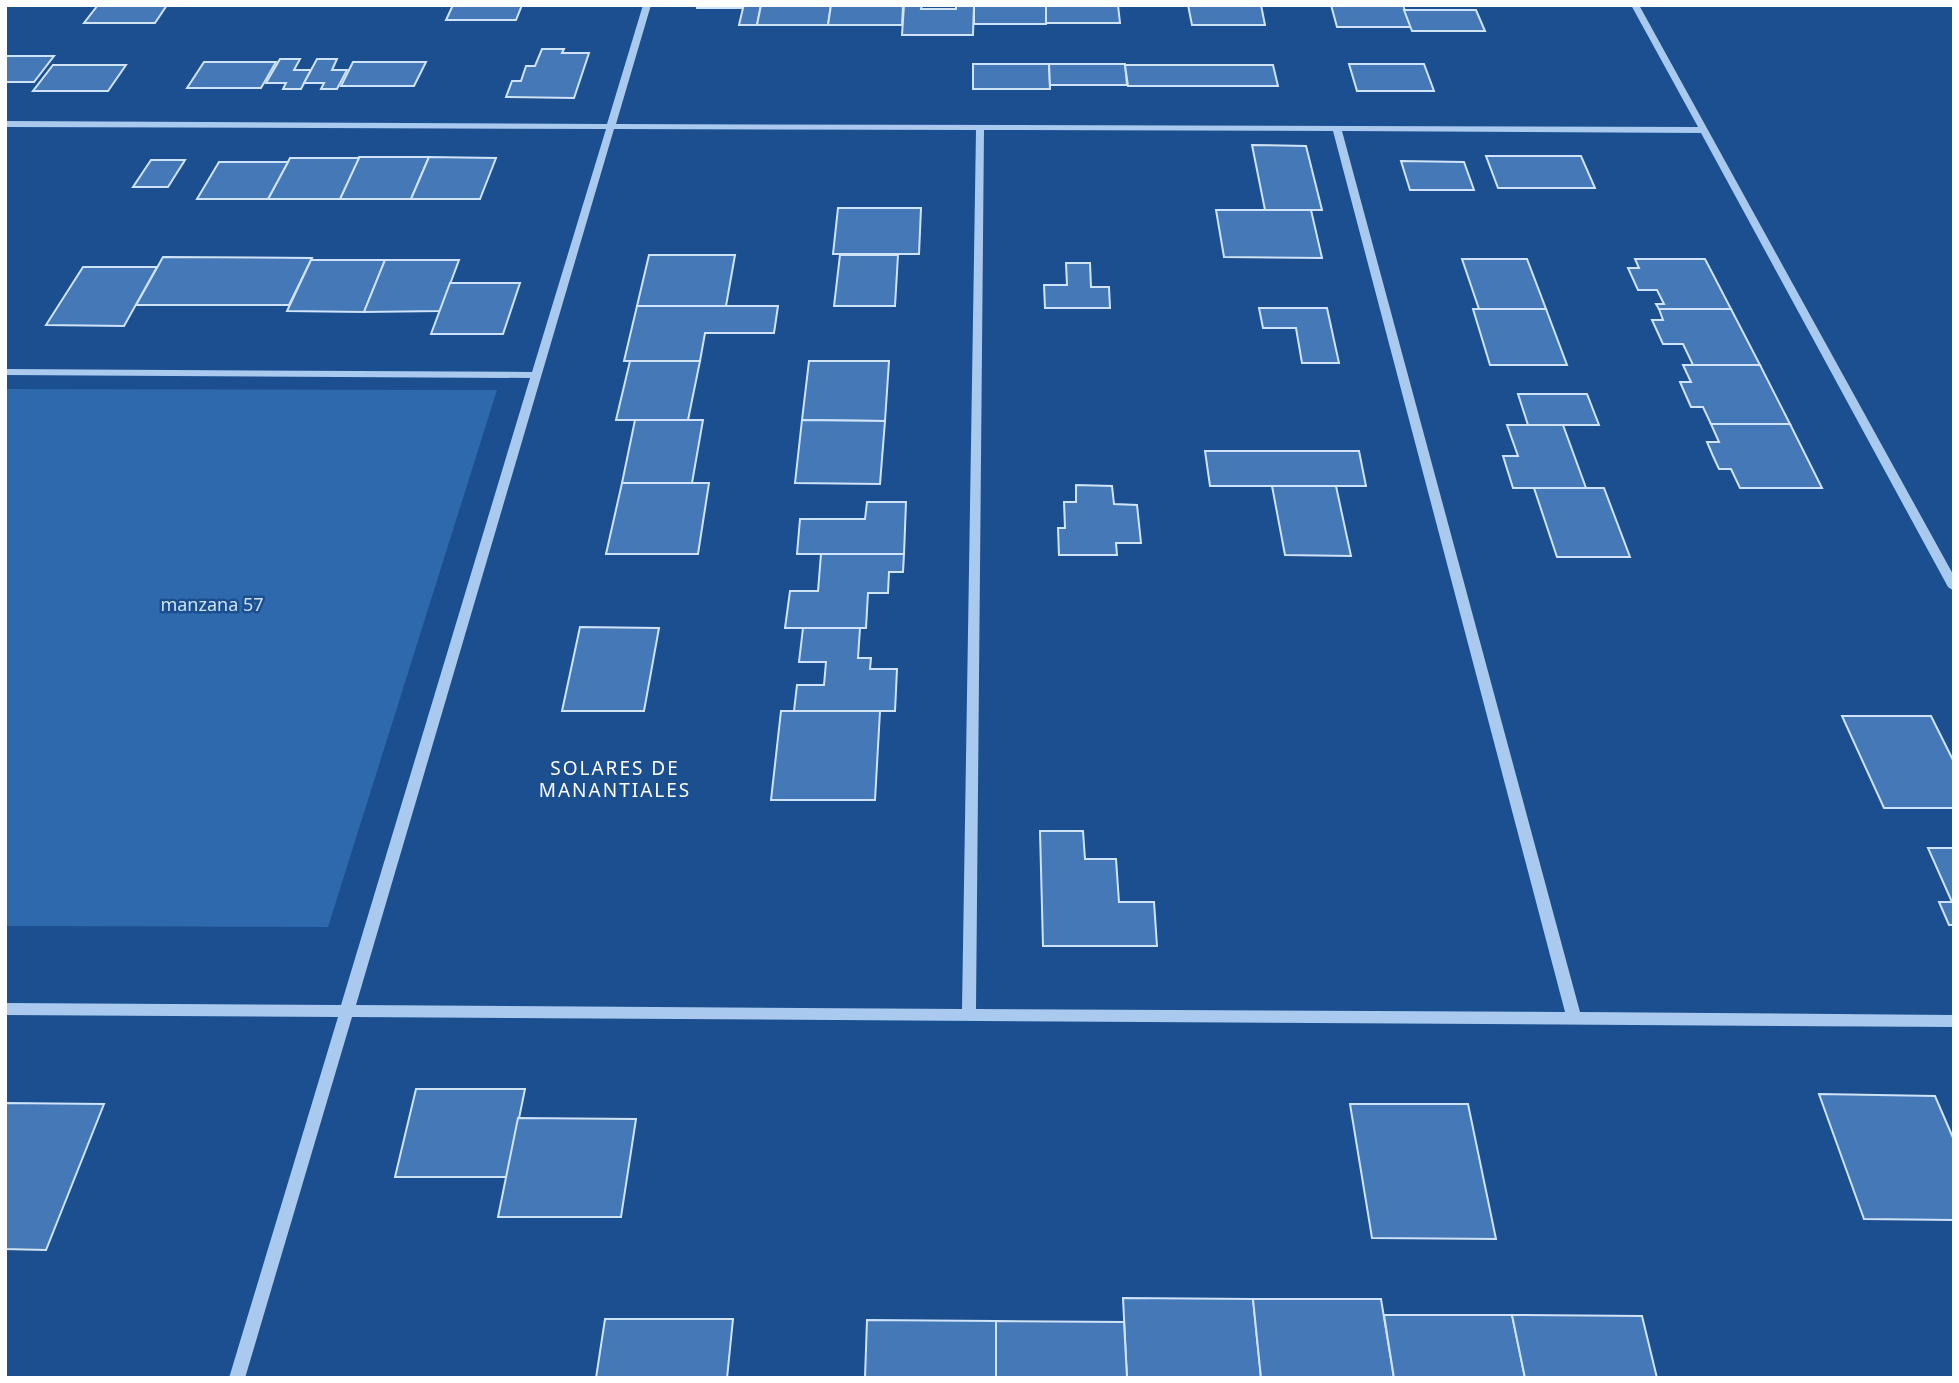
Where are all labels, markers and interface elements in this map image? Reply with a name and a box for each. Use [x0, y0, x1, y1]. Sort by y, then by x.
park label: manzana 57 [160, 592, 264, 616]
district label: SOLARES DE MANANTIALES [539, 755, 691, 803]

